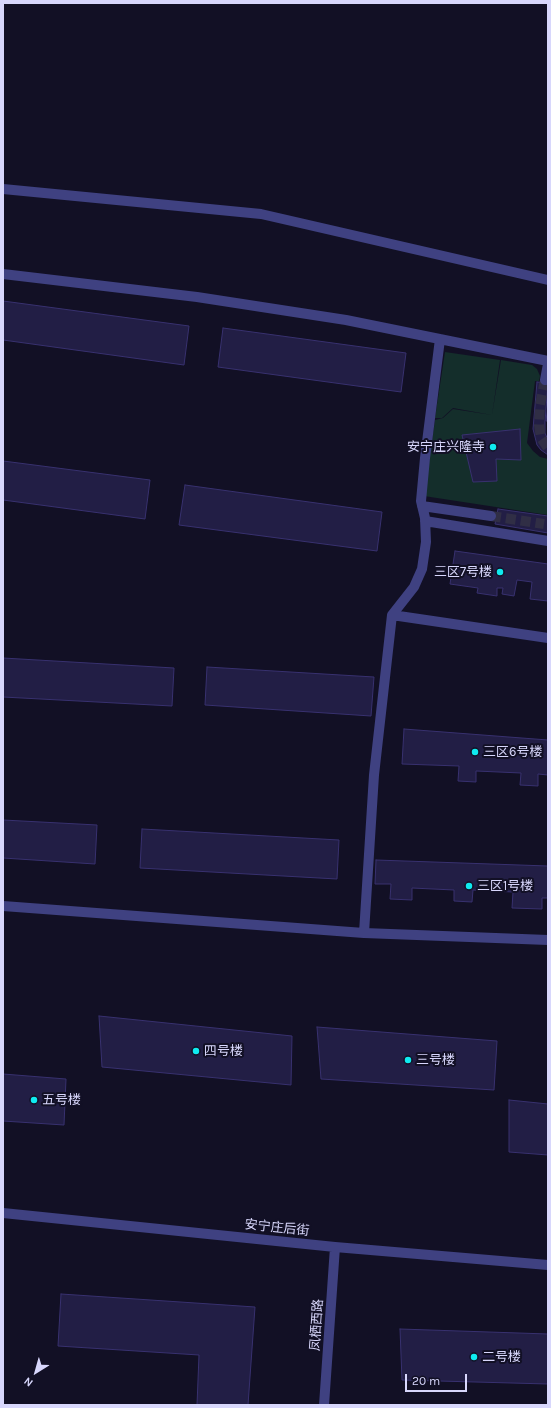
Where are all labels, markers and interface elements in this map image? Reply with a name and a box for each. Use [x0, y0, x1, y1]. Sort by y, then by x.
place label: 安宁庄兴隆寺 [407, 439, 485, 455]
marker: 安宁庄兴隆寺 [488, 442, 498, 452]
place label: 三区7号楼 [434, 564, 492, 580]
marker: 三区7号楼 [495, 567, 505, 577]
place label: 三区6号楼 [483, 744, 542, 760]
marker: 三区6号楼 [470, 747, 480, 757]
place label: 三区1号楼 [477, 878, 533, 894]
marker: 三区1号楼 [464, 881, 474, 891]
place label: 四号楼 [204, 1043, 243, 1059]
marker: 四号楼 [191, 1046, 201, 1056]
place label: 三号楼 [416, 1052, 455, 1068]
marker: 三号楼 [403, 1055, 413, 1065]
place label: 五号楼 [42, 1092, 81, 1108]
marker: 五号楼 [29, 1095, 39, 1105]
street label: 安宁庄后街 [244, 1217, 310, 1239]
street label: 凤栖西路 [307, 1299, 327, 1351]
place label: 二号楼 [482, 1349, 521, 1365]
north arrow [16, 1352, 56, 1392]
marker: 二号楼 [469, 1352, 479, 1362]
scale bar [407, 1366, 469, 1392]
text: N [21, 1374, 36, 1390]
text: 20 m [412, 1374, 440, 1388]

